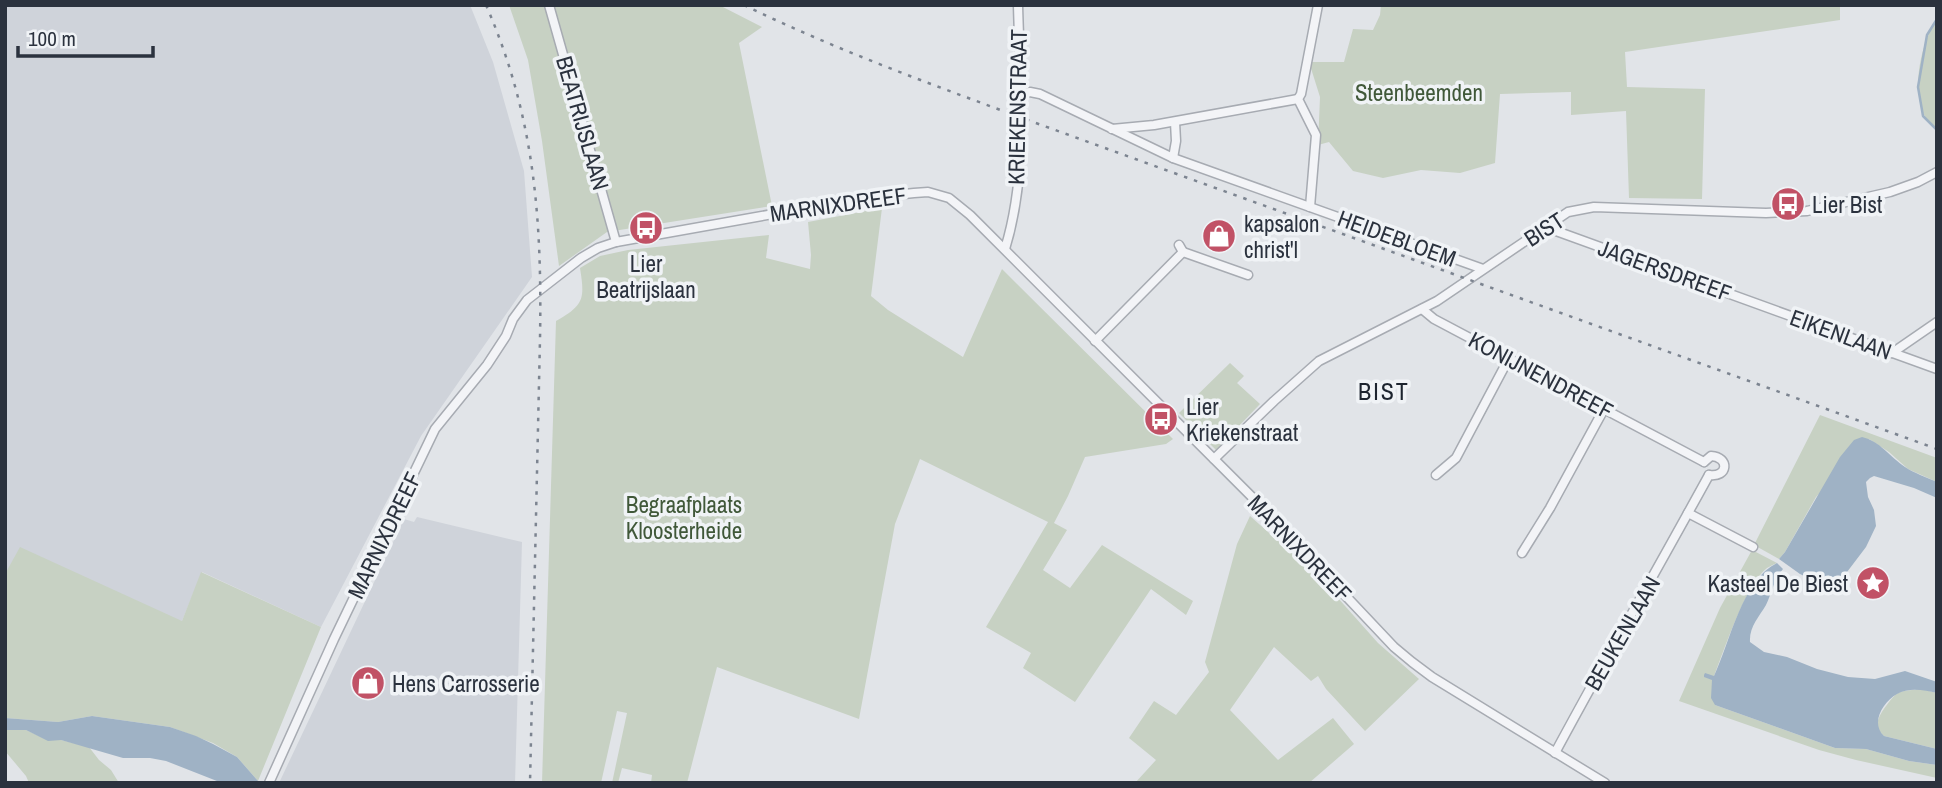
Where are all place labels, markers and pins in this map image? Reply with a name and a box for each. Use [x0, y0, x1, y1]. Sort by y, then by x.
bus stop icon: Lier Bist [1769, 185, 1807, 223]
place label: Lier Bist [1812, 189, 1882, 220]
place label: kapsalon christ'l [1244, 208, 1320, 265]
bus stop icon: Lier Beatrijslaan [627, 209, 665, 247]
shop icon: kapsalon christ'l [1200, 217, 1238, 255]
place label: Lier Beatrijslaan [596, 248, 696, 305]
place label: Lier Kriekenstraat [1186, 391, 1298, 448]
bus stop icon: Lier Kriekenstraat [1142, 400, 1180, 438]
place icon: Kasteel De Biest [1854, 564, 1892, 602]
place label: Kasteel De Biest [1708, 568, 1848, 599]
shop icon: Hens Carrosserie [349, 664, 387, 702]
place label: Hens Carrosserie [392, 668, 540, 699]

